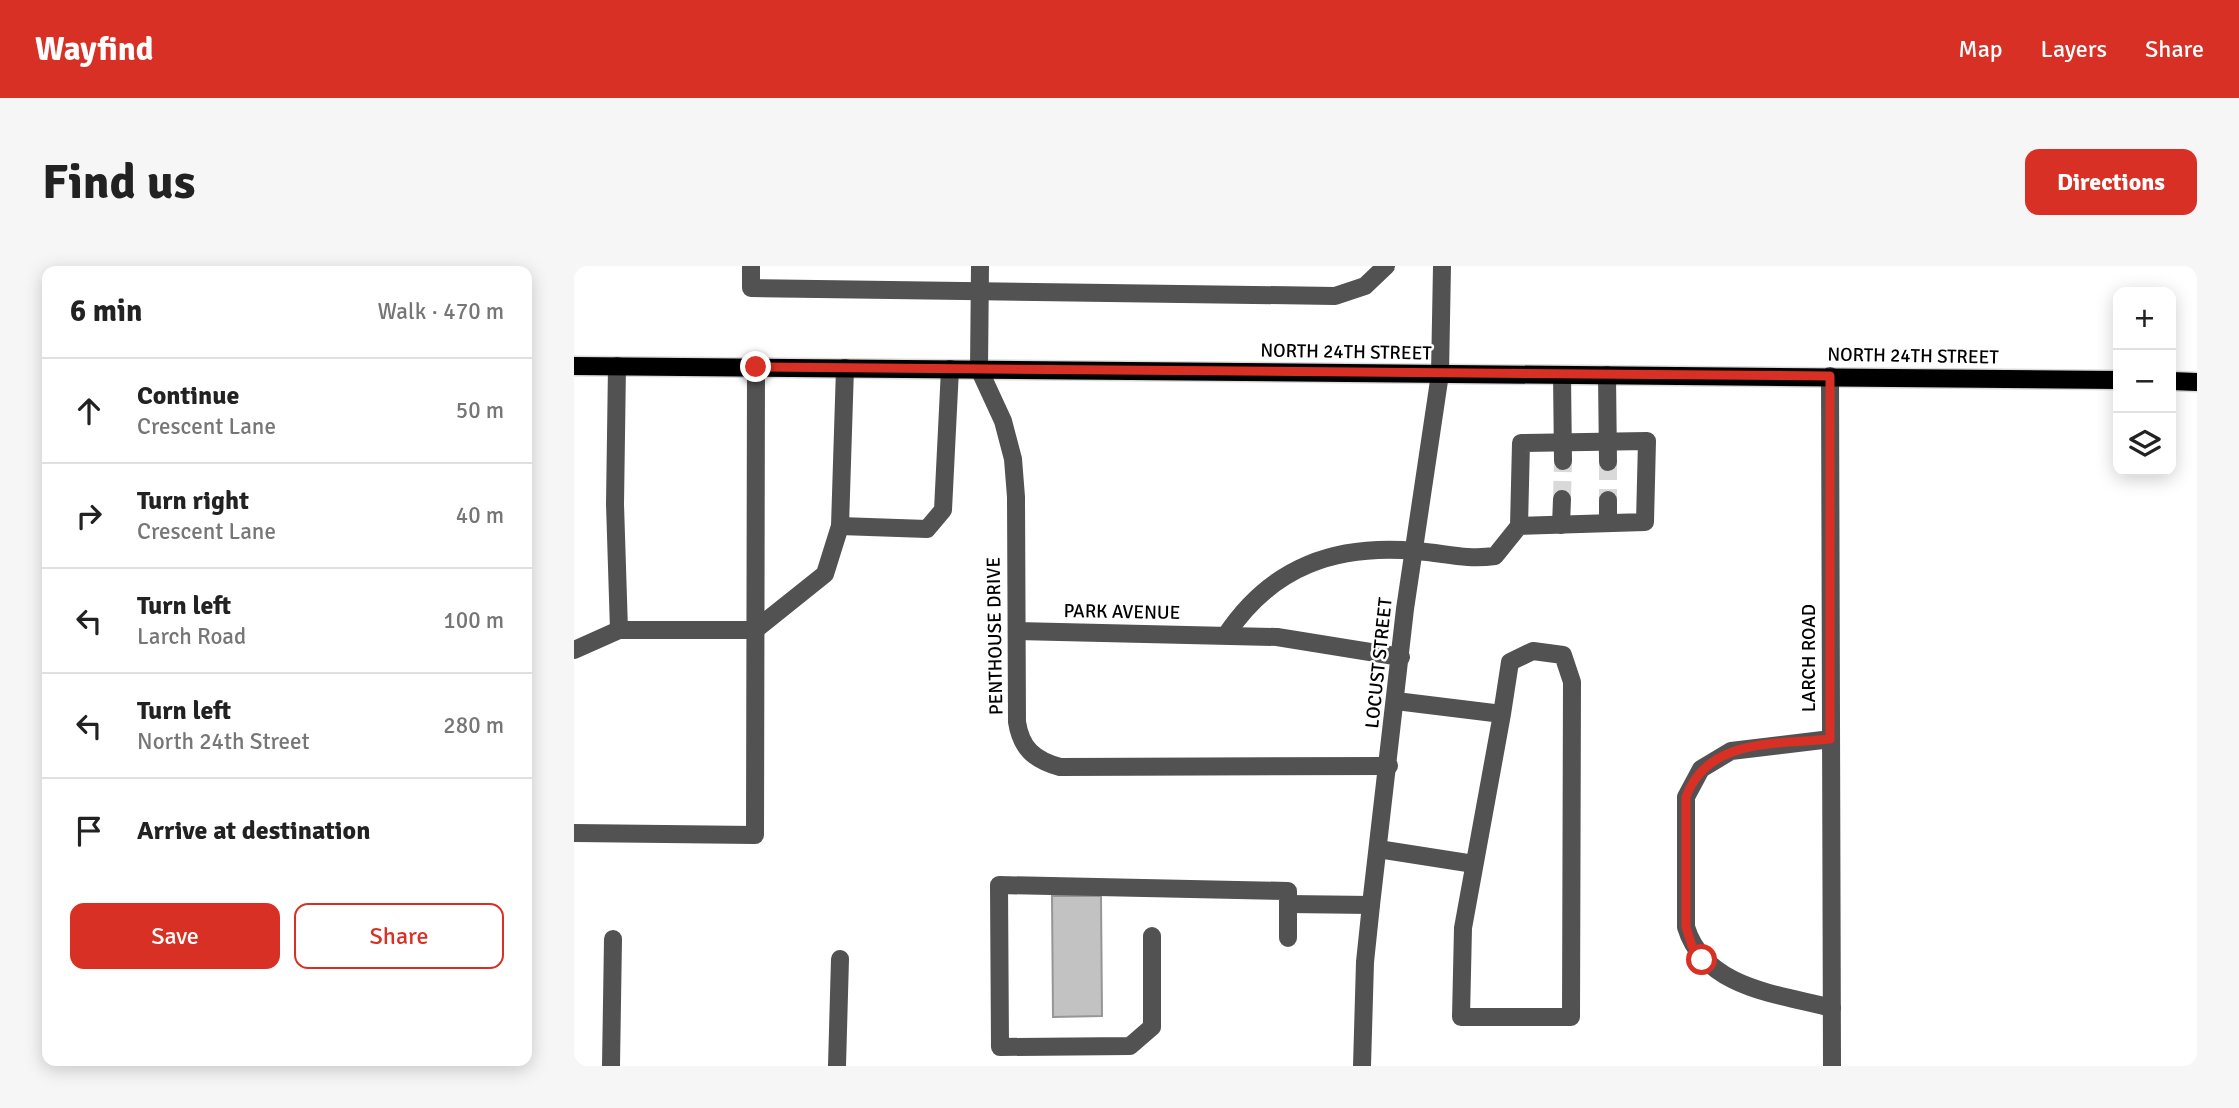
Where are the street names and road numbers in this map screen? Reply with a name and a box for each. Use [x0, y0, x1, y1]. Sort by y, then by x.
street label: NORTH 24TH STREET [1260, 339, 1433, 366]
street label: NORTH 24TH STREET [1827, 343, 2000, 370]
street label: PENTHOUSE DRIVE [982, 557, 1008, 715]
street label: LOCUST STREET [1360, 596, 1398, 730]
street label: PARK AVENUE [1063, 599, 1181, 625]
street label: LARCH ROAD [1797, 604, 1821, 712]

